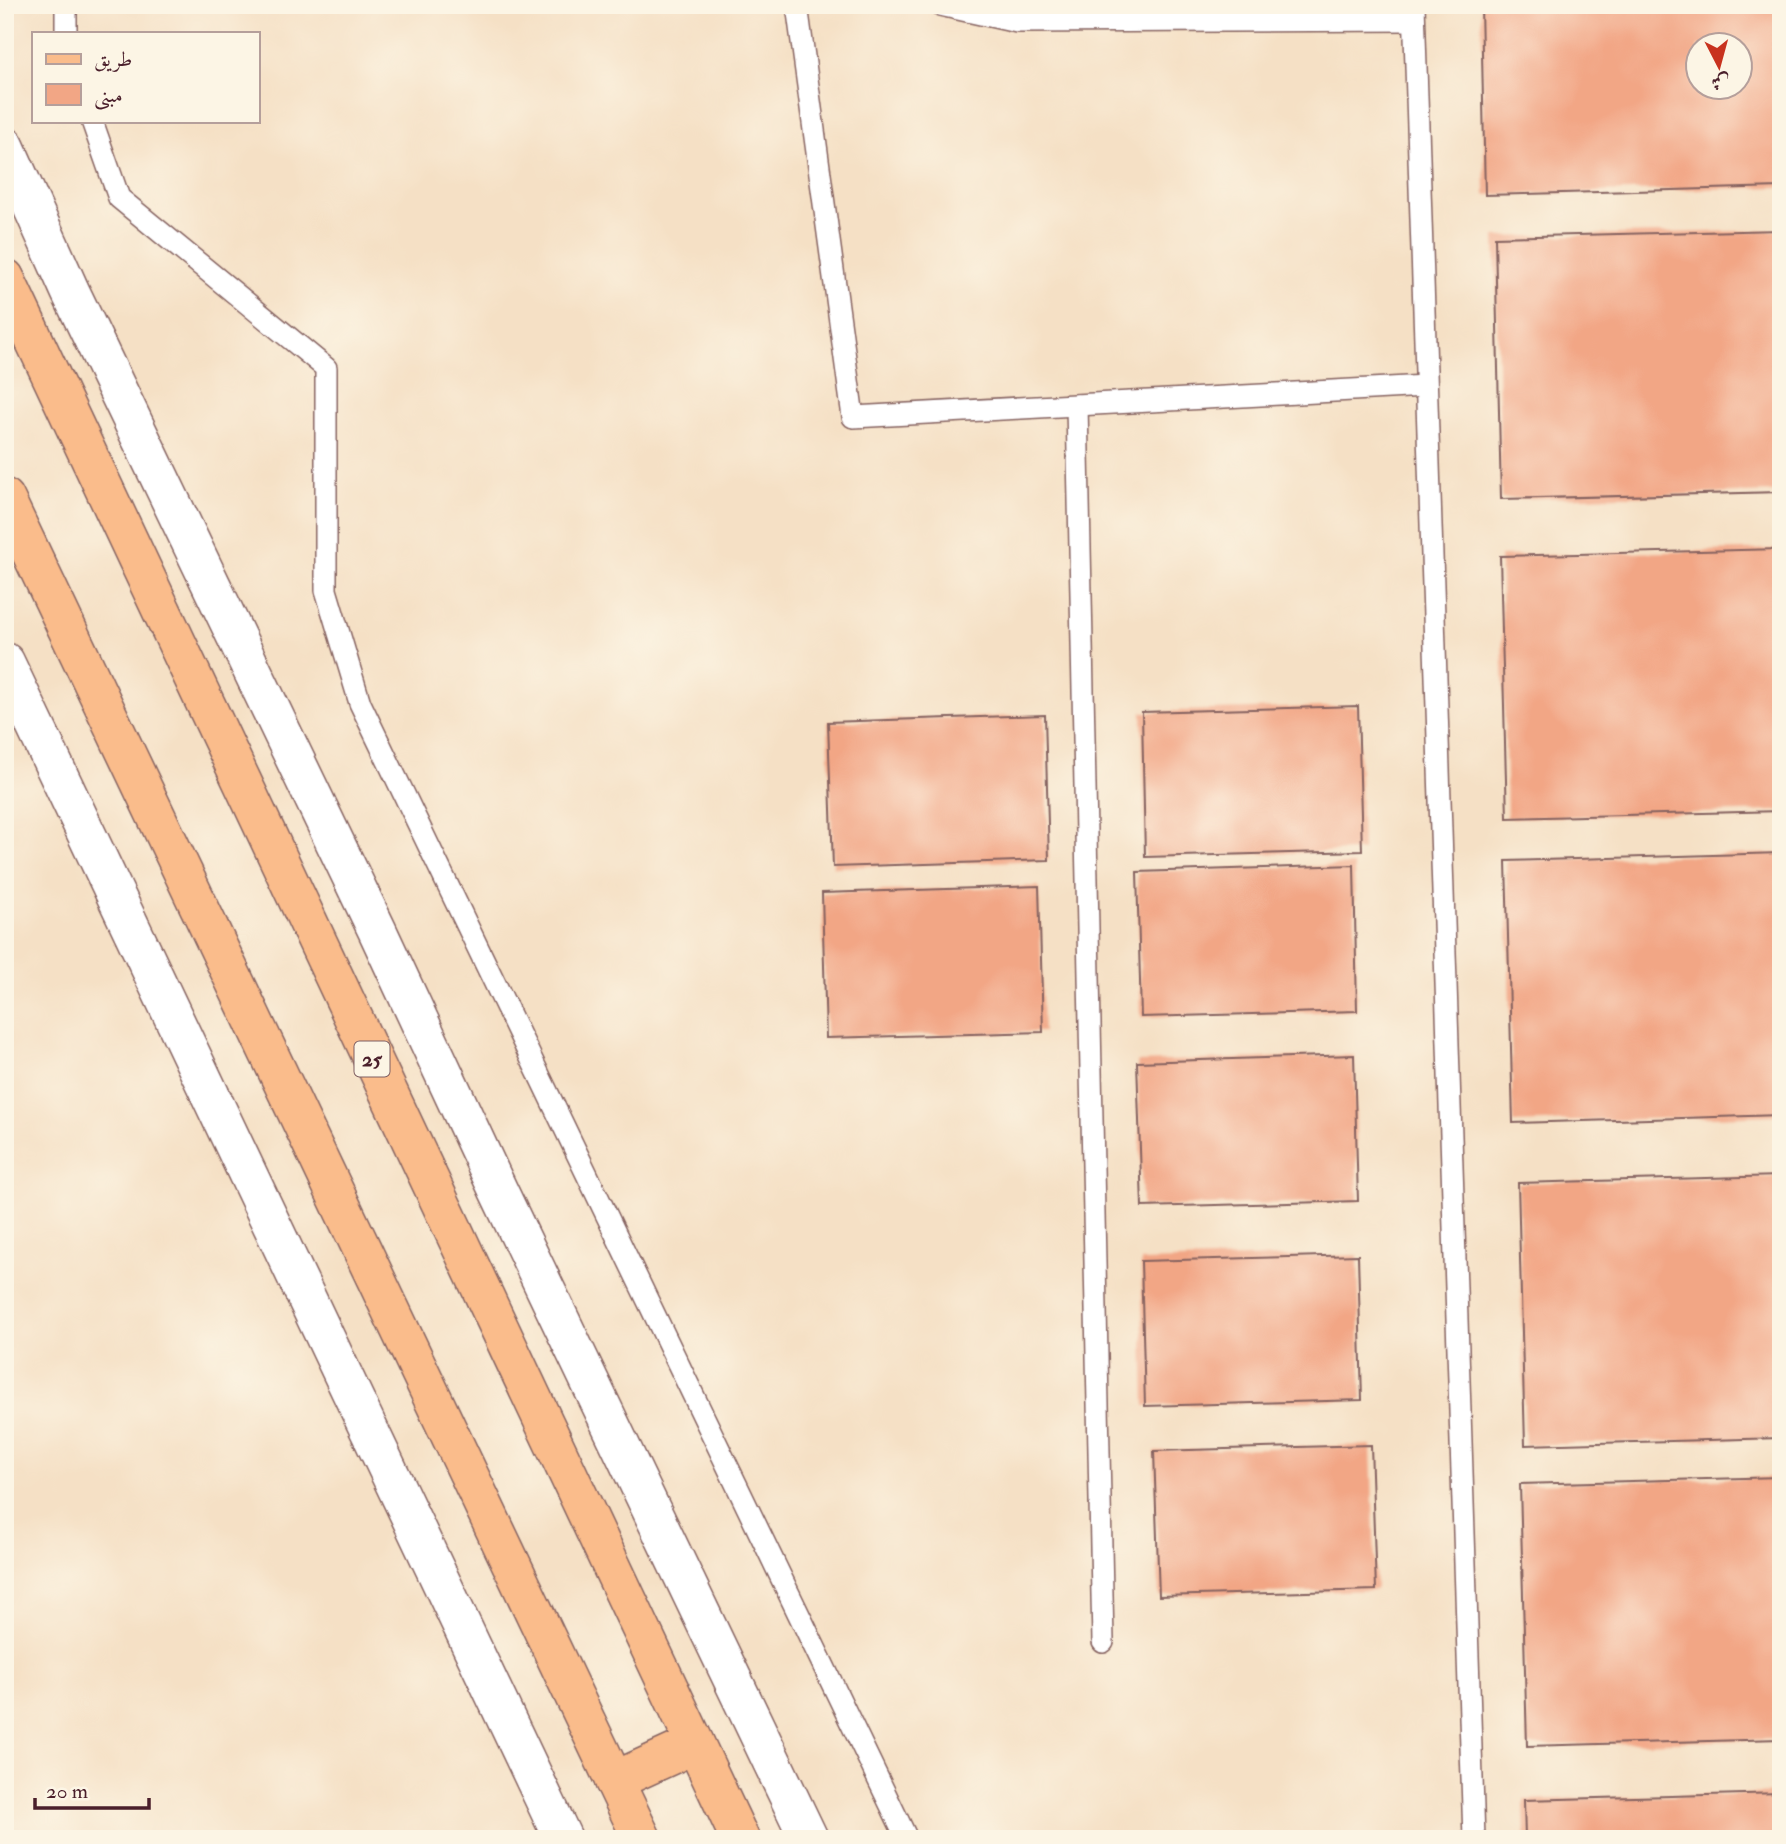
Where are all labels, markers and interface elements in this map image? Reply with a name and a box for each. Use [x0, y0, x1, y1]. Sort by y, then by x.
legend [32, 32, 259, 122]
north arrow [1684, 32, 1754, 102]
text: طريق [94, 46, 132, 73]
text: ش [1710, 69, 1731, 95]
text: مبنى [94, 82, 123, 110]
road number: 25 [354, 1042, 390, 1076]
scale bar [35, 1767, 149, 1811]
text: 20 m [46, 1778, 88, 1805]

